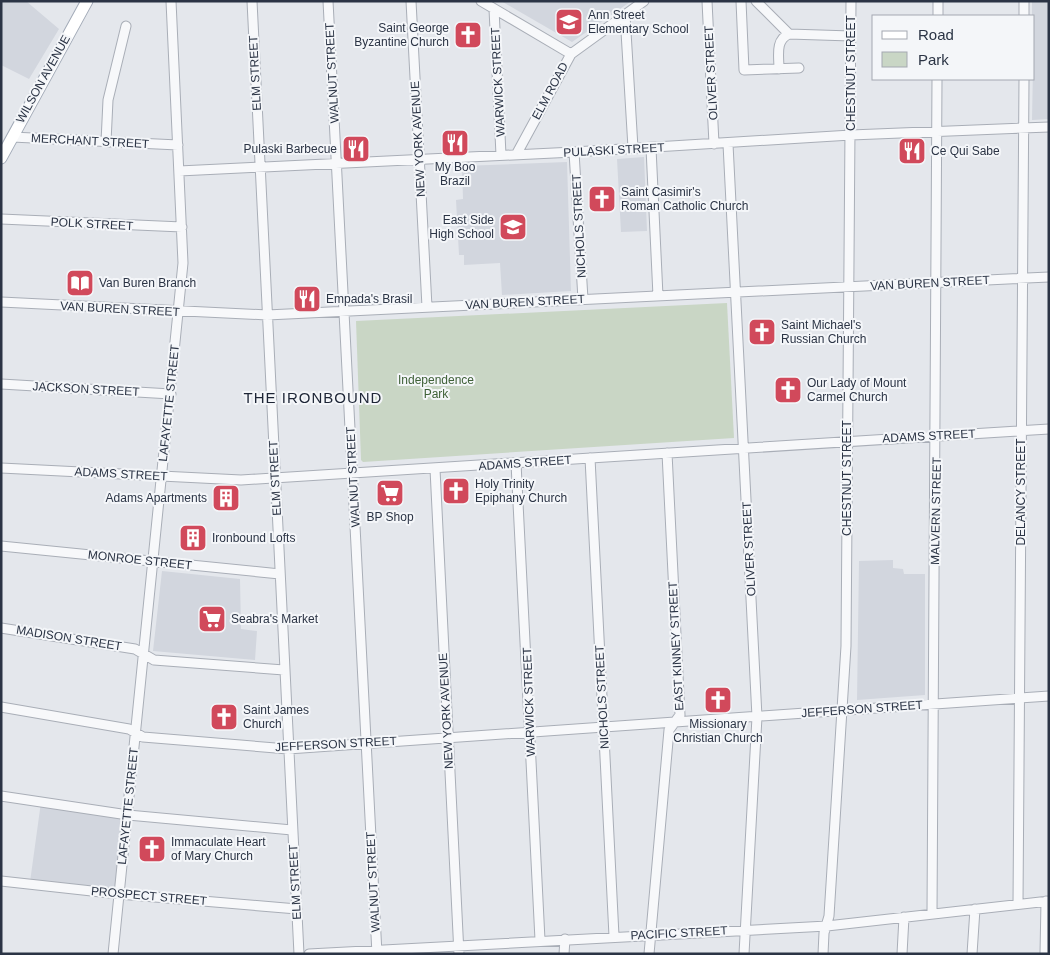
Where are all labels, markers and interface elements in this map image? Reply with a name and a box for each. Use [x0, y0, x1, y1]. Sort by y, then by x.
school or university icon: Ann Street Elementary School [554, 7, 584, 37]
place label: Ann Street Elementary School [588, 8, 689, 36]
street label: CHESTNUT STREET [844, 14, 858, 131]
legend [872, 15, 1035, 80]
church icon: Saint George Byzantine Church [453, 20, 483, 50]
place label: Saint George Byzantine Church [354, 21, 449, 49]
street label: WALNUT STREET [322, 22, 342, 124]
street label: OLIVER STREET [701, 25, 720, 121]
street label: WARWICK STREET [488, 26, 508, 137]
text: Road [918, 26, 954, 43]
street label: WILSON AVENUE [13, 33, 73, 125]
street label: ELM STREET [246, 34, 264, 111]
text: Park [918, 51, 949, 68]
street label: ELM ROAD [529, 60, 571, 122]
street label: NEW YORK AVENUE [408, 81, 428, 197]
restaurant icon: My Boo Brazil [440, 128, 470, 158]
street label: MERCHANT STREET [30, 131, 150, 151]
restaurant icon: Pulaski Barbecue [341, 134, 371, 164]
restaurant icon: Ce Qui Sabe [897, 136, 927, 166]
street label: PULASKI STREET [563, 140, 666, 160]
place label: Pulaski Barbecue [244, 142, 337, 156]
place label: Ce Qui Sabe [931, 144, 1000, 158]
place label: My Boo Brazil [435, 160, 476, 188]
street label: NICHOLS STREET [569, 173, 589, 278]
church icon: Saint Casimir's Roman Catholic Church [587, 184, 617, 214]
place label: Saint Casimir's Roman Catholic Church [621, 185, 748, 213]
school or university icon: East Side High School [498, 212, 528, 242]
place label: East Side High School [429, 213, 494, 241]
street label: POLK STREET [50, 215, 134, 233]
library icon: Van Buren Branch [65, 268, 95, 298]
street label: VAN BUREN STREET [870, 273, 991, 293]
place label: Van Buren Branch [99, 276, 196, 290]
restaurant icon: Empada's Brasil [292, 284, 322, 314]
place label: Empada's Brasil [326, 292, 412, 306]
street label: VAN BUREN STREET [465, 292, 586, 312]
street label: VAN BUREN STREET [60, 299, 181, 319]
church icon: Saint Michael's Russian Church [747, 317, 777, 347]
place label: Saint Michael's Russian Church [781, 318, 866, 346]
street label: LAFAYETTE STREET [156, 343, 182, 462]
park label: Independence Park [398, 373, 474, 401]
church icon: Our Lady of Mount Carmel Church [773, 375, 803, 405]
place label: Our Lady of Mount Carmel Church [807, 376, 907, 404]
street label: JACKSON STREET [32, 379, 141, 399]
district label: THE IRONBOUND [244, 389, 382, 406]
street label: CHESTNUT STREET [840, 419, 854, 536]
street label: WALNUT STREET [343, 426, 363, 528]
street label: ADAMS STREET [882, 427, 977, 445]
street label: DELANCY STREET [1014, 438, 1028, 546]
street label: ELM STREET [266, 439, 284, 516]
street label: ADAMS STREET [478, 453, 573, 473]
street label: MALVERN STREET [928, 456, 944, 565]
street label: ADAMS STREET [74, 465, 169, 483]
church icon: Holy Trinity Epiphany Church [441, 476, 471, 506]
place label: Holy Trinity Epiphany Church [475, 477, 567, 505]
supermarket icon: BP Shop [375, 478, 405, 508]
building icon: Adams Apartments [211, 483, 241, 513]
place label: Adams Apartments [106, 491, 207, 505]
street label: OLIVER STREET [739, 501, 758, 597]
place label: BP Shop [366, 510, 414, 524]
building icon: Ironbound Lofts [178, 523, 208, 553]
place label: Ironbound Lofts [212, 531, 295, 545]
street label: MONROE STREET [87, 548, 193, 573]
street label: EAST KINNEY STREET [666, 580, 686, 711]
supermarket icon: Seabra's Market [197, 604, 227, 634]
place label: Seabra's Market [231, 612, 319, 626]
street label: MADISON STREET [15, 623, 123, 653]
street label: NICHOLS STREET [592, 644, 612, 749]
street label: WARWICK STREET [520, 646, 538, 757]
street label: NEW YORK AVENUE [436, 653, 456, 769]
church icon: Missionary Christian Church [703, 685, 733, 715]
street label: JEFFERSON STREET [801, 698, 924, 720]
church icon: Saint James Church [209, 702, 239, 732]
place label: Saint James Church [243, 703, 309, 731]
place label: Missionary Christian Church [673, 717, 763, 745]
street label: JEFFERSON STREET [275, 734, 398, 754]
street label: LAFAYETTE STREET [115, 746, 141, 865]
street label: WALNUT STREET [363, 831, 383, 933]
church icon: Immaculate Heart of Mary Church [137, 834, 167, 864]
place label: Immaculate Heart of Mary Church [171, 835, 266, 863]
street label: ELM STREET [286, 843, 304, 920]
street label: PROSPECT STREET [90, 884, 208, 908]
street label: PACIFIC STREET [630, 923, 729, 943]

